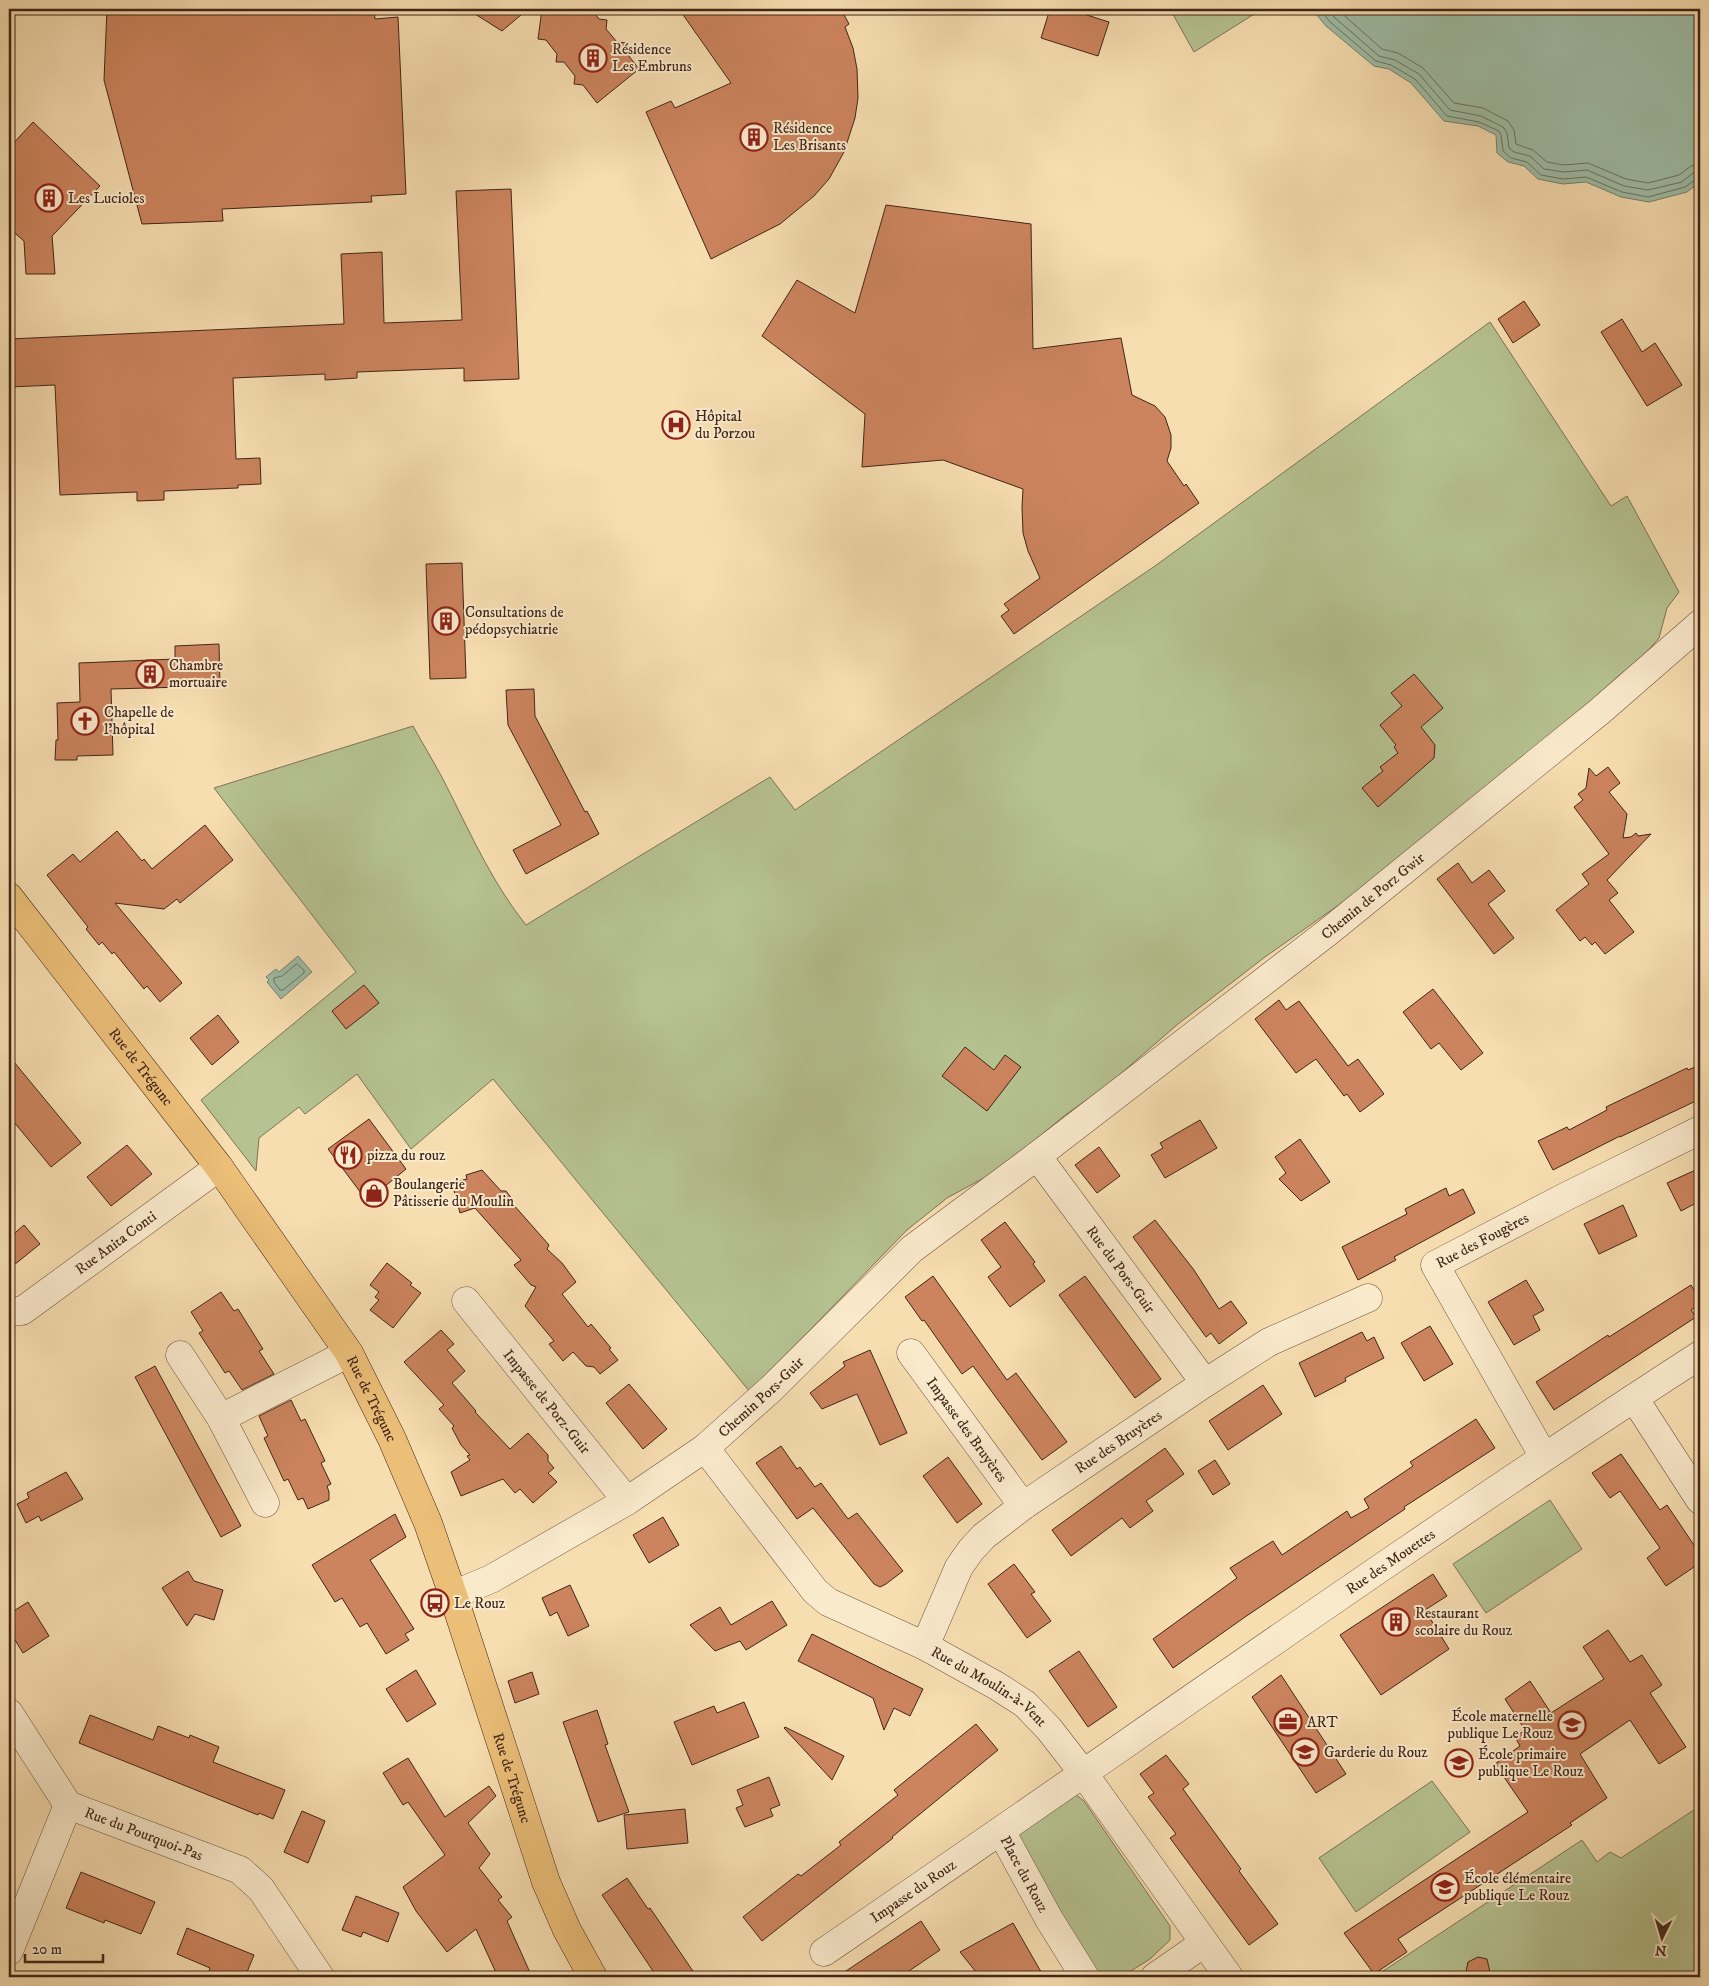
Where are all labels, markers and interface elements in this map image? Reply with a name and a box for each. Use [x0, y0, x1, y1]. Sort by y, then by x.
place label: Résidence Les Embruns [612, 40, 692, 76]
building icon: Résidence Les Embruns [578, 43, 608, 73]
place label: Résidence Les Brisants [773, 119, 846, 155]
building icon: Résidence Les Brisants [739, 122, 769, 152]
building icon: Les Lucioles [34, 183, 64, 213]
place label: Les Lucioles [68, 189, 145, 208]
place label: Hôpital du Porzou [695, 407, 755, 443]
hospital icon: Hôpital du Porzou [661, 410, 691, 440]
place label: Consultations de pédopsychiatrie [464, 603, 564, 639]
building icon: Consultations de pédopsychiatrie [431, 606, 461, 636]
place label: Chambre mortuaire [169, 656, 227, 692]
building icon: Chambre mortuaire [135, 659, 165, 689]
place label: Chapelle de l'hôpital [104, 703, 174, 739]
church icon: Chapelle de l'hôpital [70, 706, 100, 736]
street label: Chemin de Porz Gwir [1317, 848, 1429, 944]
street label: Rue de Trégunc [104, 1024, 177, 1110]
restaurant icon: pizza du rouz [333, 1140, 363, 1170]
place label: pizza du rouz [366, 1146, 446, 1165]
place label: Boulangerie Pâtisserie du Moulin [393, 1175, 514, 1211]
shop icon: Boulangerie Pâtisserie du Moulin [359, 1178, 389, 1208]
street label: Rue Anita Conti [72, 1207, 160, 1279]
street label: Rue des Fougères [1433, 1209, 1532, 1273]
street label: Rue du Pors-Guir [1082, 1222, 1159, 1318]
street label: Impasse de Porz-Guir [499, 1346, 595, 1458]
street label: Rue de Trégunc [342, 1353, 401, 1446]
street label: Chemin Pors-Guir [714, 1353, 808, 1442]
street label: Impasse des Bruyères [922, 1374, 1011, 1486]
street label: Rue des Bruyères [1071, 1406, 1166, 1478]
street label: Rue des Mouettes [1342, 1525, 1439, 1599]
bus stop icon: Le Rouz [420, 1588, 450, 1618]
place label: Le Rouz [454, 1594, 506, 1613]
place label: Restaurant scolaire du Rouz [1415, 1604, 1513, 1640]
building icon: Restaurant scolaire du Rouz [1381, 1607, 1411, 1637]
street label: Rue du Moulin-à-Vent [928, 1642, 1051, 1731]
office icon: ART [1273, 1707, 1303, 1737]
place label: École maternelle publique Le Rouz [1447, 1707, 1553, 1743]
school or university icon: École maternelle publique Le Rouz [1557, 1710, 1587, 1740]
place label: ART [1307, 1713, 1339, 1732]
street label: Rue de Trégunc [488, 1730, 535, 1826]
school or university icon: Garderie du Rouz [1290, 1737, 1320, 1767]
place label: Garderie du Rouz [1324, 1743, 1428, 1762]
place label: École primaire publique Le Rouz [1477, 1745, 1584, 1781]
school or university icon: École primaire publique Le Rouz [1444, 1748, 1474, 1778]
street label: Rue du Pourquoi-Pas [82, 1803, 206, 1865]
street label: Place du Rouz [995, 1833, 1053, 1916]
street label: Impasse du Rouz [867, 1855, 960, 1927]
place label: École élémentaire publique Le Rouz [1463, 1869, 1571, 1905]
school or university icon: École élémentaire publique Le Rouz [1430, 1872, 1460, 1902]
north arrow [1636, 1914, 1686, 1964]
scale bar [25, 1931, 102, 1963]
text: 20 m [32, 1940, 62, 1959]
text: N [1654, 1940, 1667, 1959]

